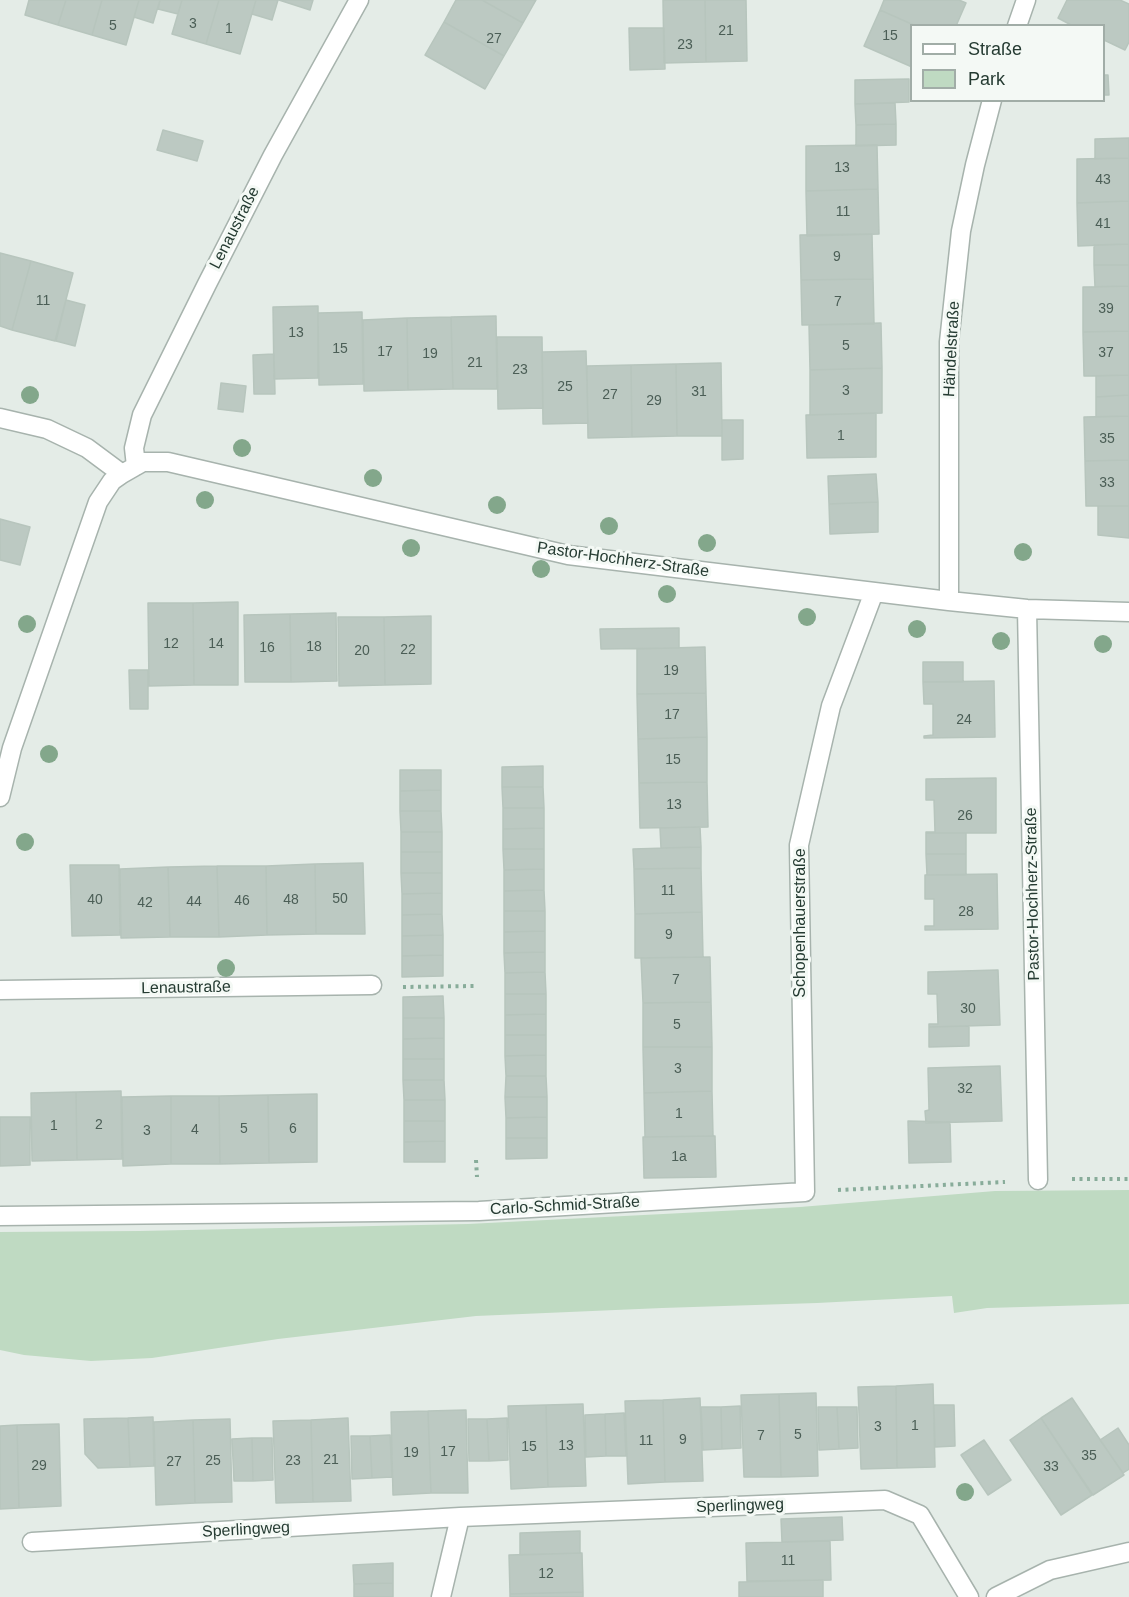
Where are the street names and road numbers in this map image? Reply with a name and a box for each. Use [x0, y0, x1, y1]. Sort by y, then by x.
street label: Lenaustraße [206, 184, 264, 272]
street label: Händelstraße [940, 301, 964, 397]
street label: Pastor-Hochherz-Straße [536, 538, 710, 582]
street label: Pastor-Hochherz-Straße [1022, 807, 1044, 981]
street label: Schopenhauerstraße [791, 848, 811, 998]
street label: Lenaustraße [141, 978, 231, 998]
street label: Carlo-Schmid-Straße [489, 1192, 641, 1220]
street label: Sperlingweg [696, 1495, 784, 1517]
street label: Sperlingweg [202, 1518, 290, 1542]

